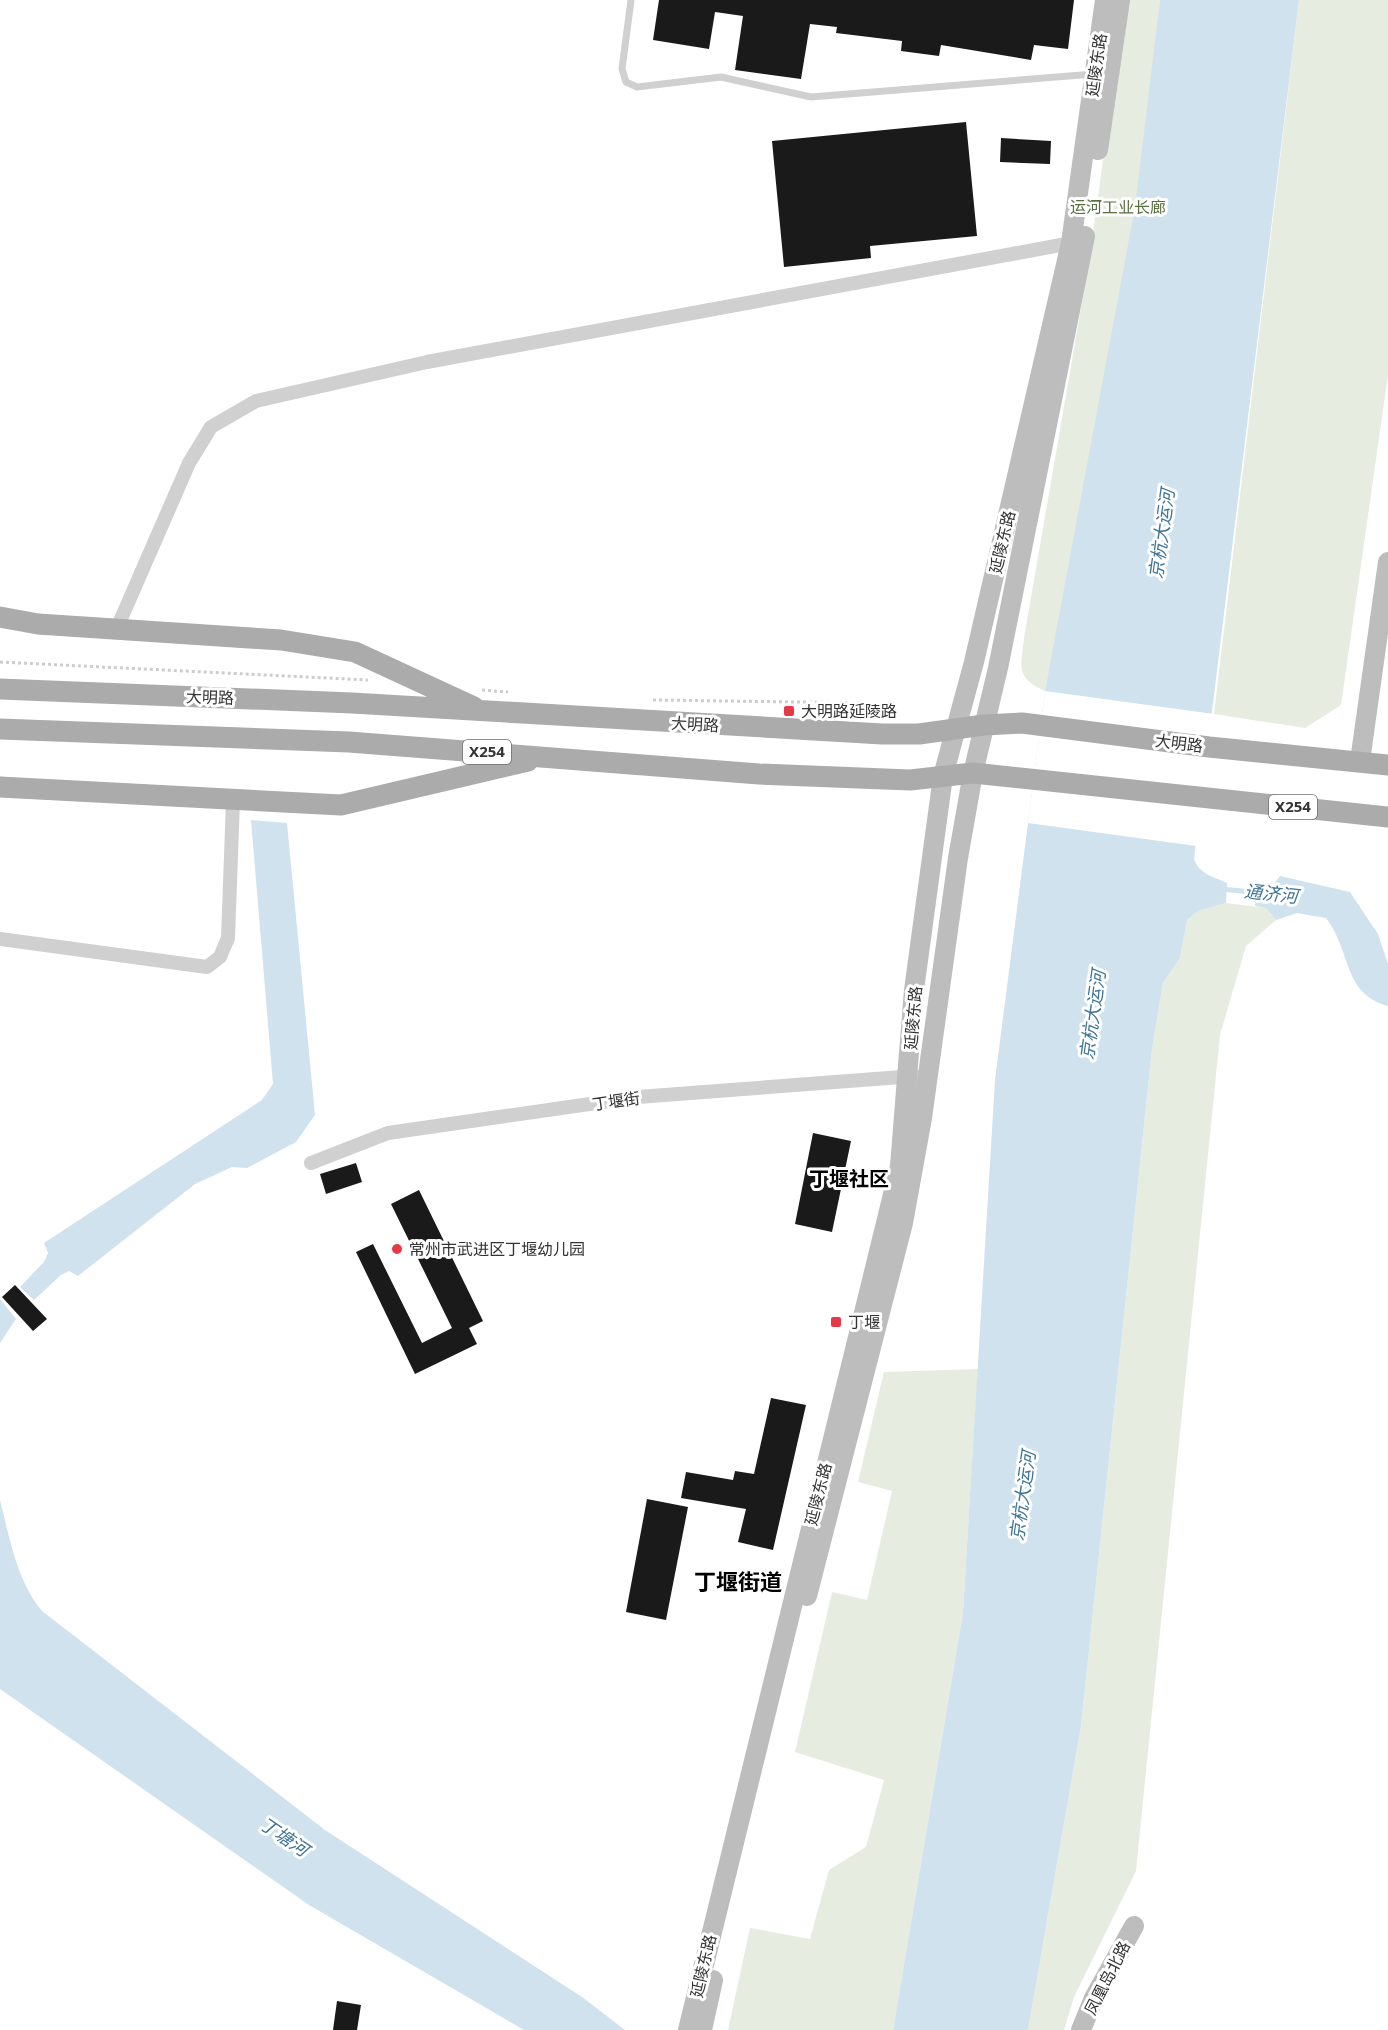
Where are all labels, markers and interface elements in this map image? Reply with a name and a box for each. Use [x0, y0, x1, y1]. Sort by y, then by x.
street label: 延陵东路 [1081, 32, 1111, 98]
park label: 运河工业长廊 [1070, 196, 1166, 218]
water label: 京杭大运河 [1143, 485, 1180, 580]
street label: 延陵东路 [984, 508, 1020, 576]
street label: 大明路 [186, 685, 234, 709]
place label: 大明路延陵路 [801, 700, 897, 722]
marker: 大明路延陵路 [782, 704, 796, 718]
street label: 大明路 [670, 712, 720, 736]
street label: 大明路 [1154, 729, 1204, 757]
road number: X254 [463, 740, 511, 764]
road number: X254 [1269, 795, 1317, 819]
water label: 通济河 [1243, 878, 1302, 908]
water label: 京杭大运河 [1074, 966, 1111, 1061]
street label: 延陵东路 [899, 985, 927, 1051]
street label: 丁堰街 [591, 1087, 641, 1115]
district label: 丁堰社区 [809, 1165, 889, 1192]
place label: 常州市武进区丁堰幼儿园 [409, 1238, 585, 1260]
marker: 常州市武进区丁堰幼儿园 [390, 1242, 404, 1256]
place label: 丁堰 [848, 1311, 880, 1333]
marker: 丁堰 [829, 1315, 843, 1329]
water label: 京杭大运河 [1004, 1447, 1041, 1542]
street label: 延陵东路 [800, 1460, 836, 1528]
district label: 丁堰街道 [694, 1566, 782, 1596]
water label: 丁塘河 [255, 1811, 316, 1863]
street label: 延陵东路 [685, 1932, 721, 2000]
street label: 凤凰岛北路 [1079, 1937, 1135, 2019]

